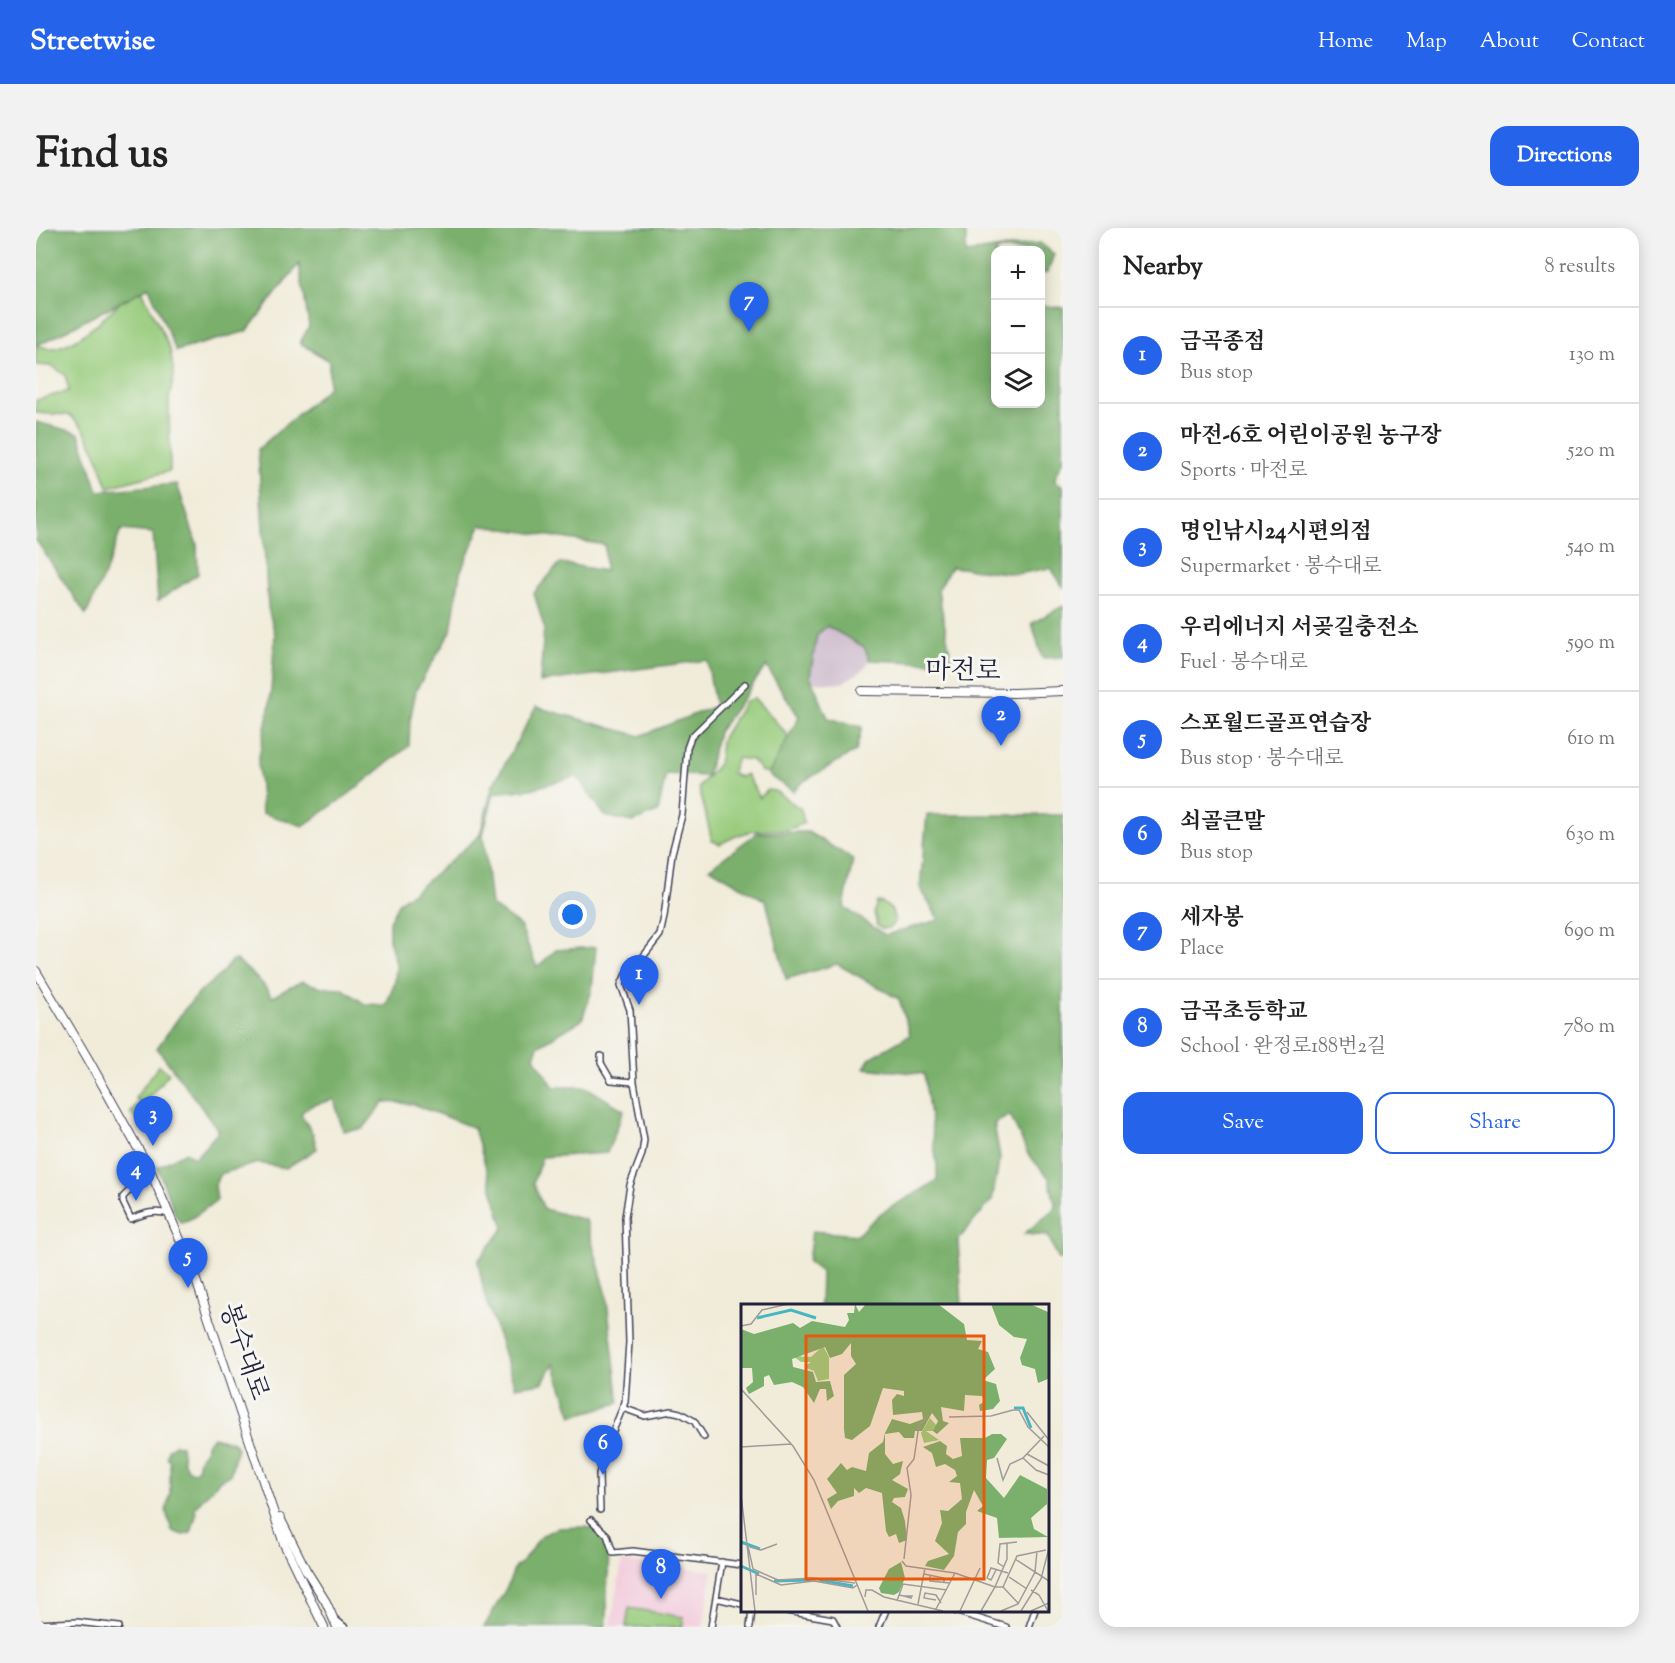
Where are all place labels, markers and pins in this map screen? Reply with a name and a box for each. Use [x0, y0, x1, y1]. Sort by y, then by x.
pin: 7 [730, 282, 768, 332]
pin: 2 [982, 696, 1020, 746]
pin: 1 [620, 956, 658, 1005]
pin: 3 [134, 1096, 172, 1146]
pin: 4 [116, 1152, 156, 1201]
pin: 5 [168, 1238, 208, 1288]
pin: 6 [584, 1426, 622, 1475]
pin: 8 [642, 1550, 680, 1599]

